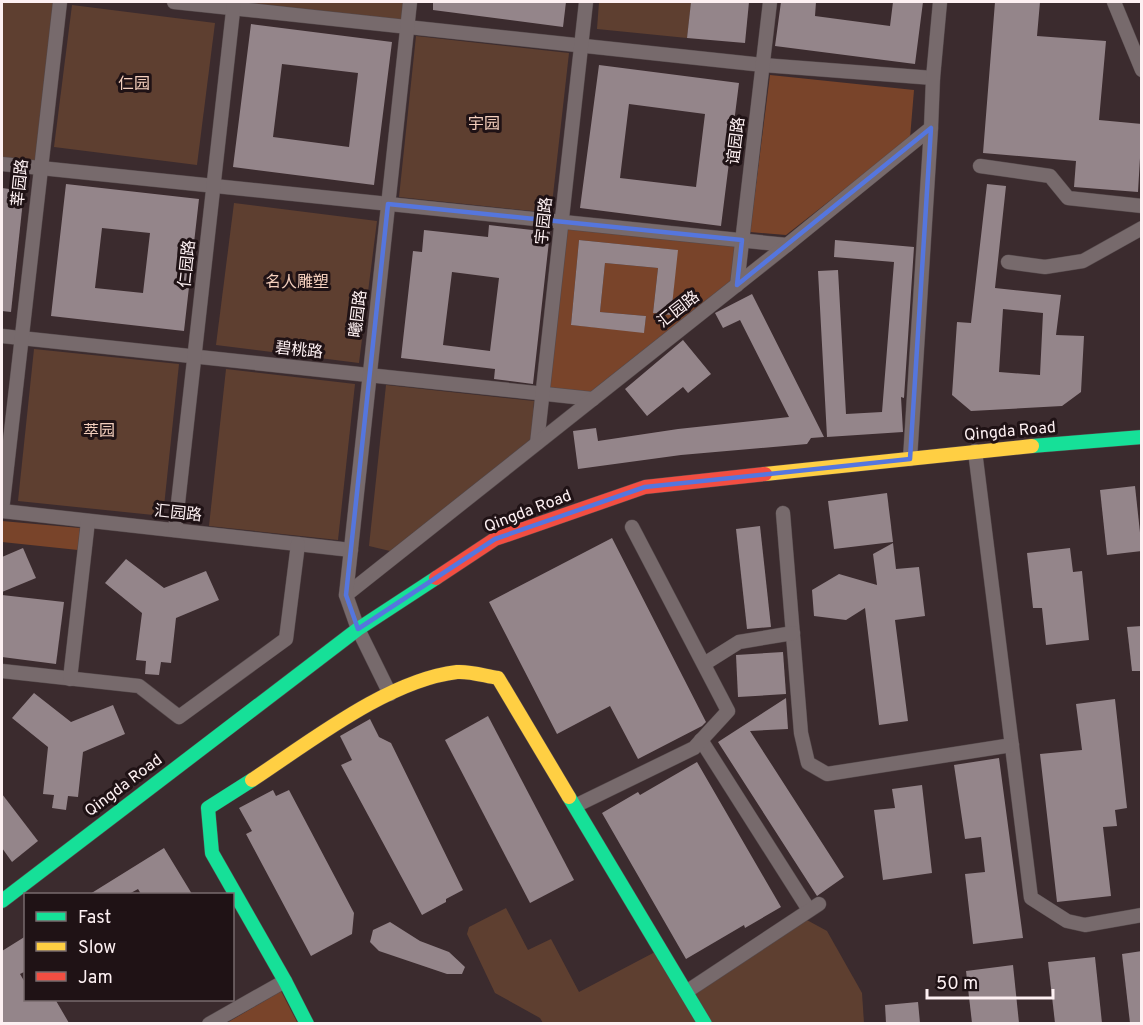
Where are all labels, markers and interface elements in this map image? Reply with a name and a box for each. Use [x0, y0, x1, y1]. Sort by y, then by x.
park label: 仁园 [118, 75, 150, 95]
park label: 宇园 [468, 115, 500, 135]
street label: 谊园路 [724, 116, 750, 166]
street label: 莘园路 [9, 158, 33, 208]
street label: 宇园路 [533, 196, 557, 246]
street label: 仁园路 [176, 239, 200, 289]
park label: 名人雕塑 [265, 273, 329, 293]
street label: 汇园路 [654, 287, 704, 333]
street label: 曦园路 [346, 289, 372, 339]
street label: 碧桃路 [274, 339, 324, 363]
street label: Qingda Road [963, 418, 1057, 446]
park label: 萃园 [83, 422, 115, 442]
street label: Qingda Road [481, 486, 575, 538]
street label: 汇园路 [153, 502, 203, 526]
street label: Qingda Road [81, 750, 167, 822]
legend [24, 893, 234, 1001]
text: Fast [78, 907, 111, 930]
text: Slow [78, 937, 116, 960]
scale bar [927, 962, 1053, 1000]
text: Jam [78, 967, 113, 990]
text: 50 m [936, 973, 978, 996]

